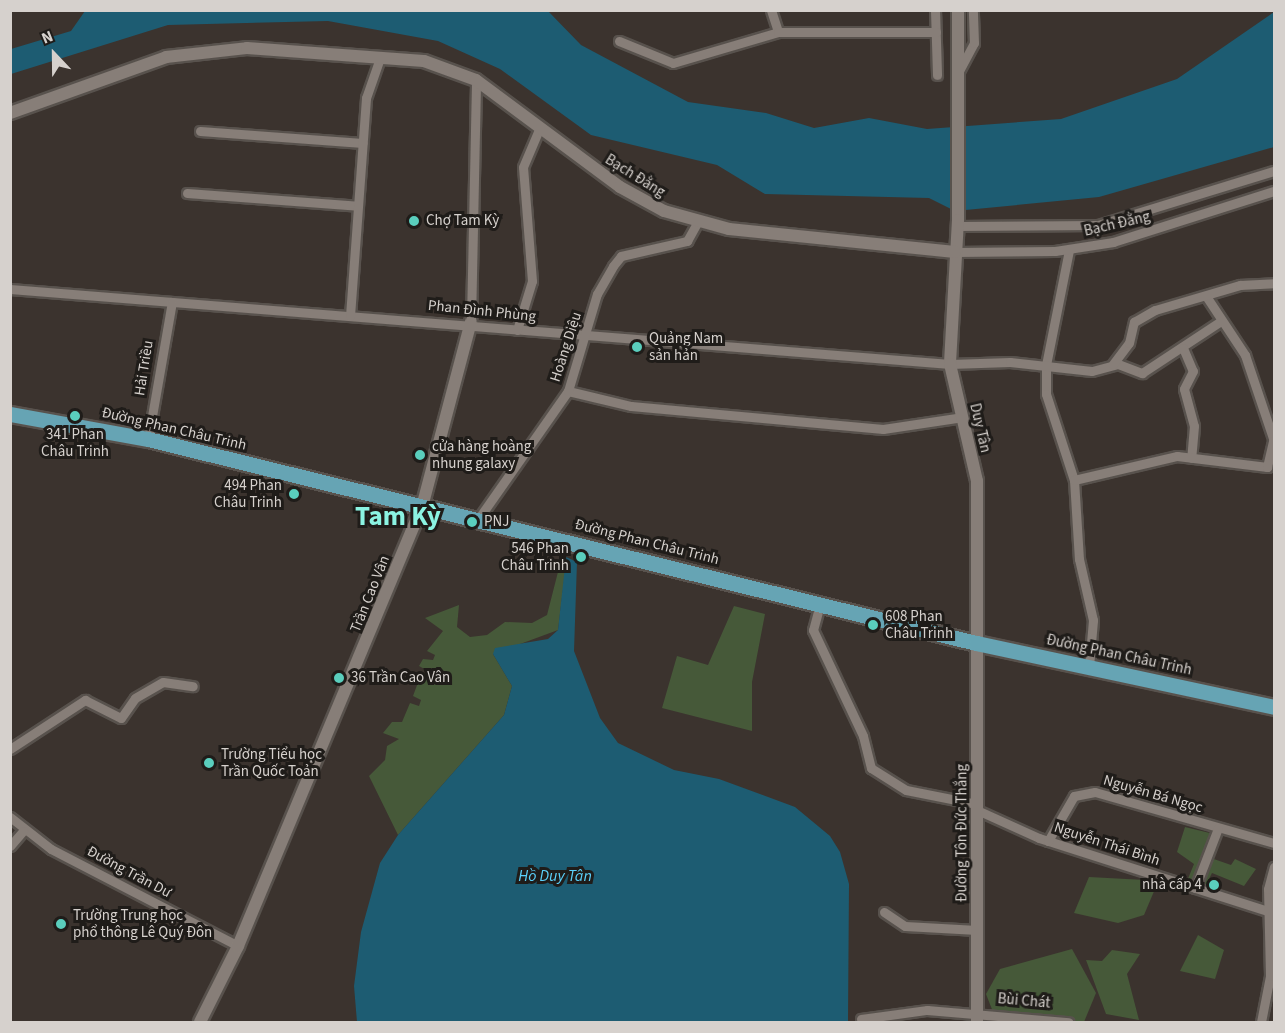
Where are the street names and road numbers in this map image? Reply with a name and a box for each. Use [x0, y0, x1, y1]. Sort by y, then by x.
street label: Bạch Đằng [602, 151, 668, 201]
street label: Bạch Đằng [1082, 208, 1152, 240]
street label: Phan Đình Phùng [427, 296, 537, 326]
street label: Hoàng Diệu [546, 310, 586, 384]
street label: Hải Triều [131, 339, 157, 397]
street label: Duy Tân [966, 402, 994, 454]
street label: Đường Phan Châu Trinh [100, 404, 248, 454]
street label: Đường Phan Châu Trinh [573, 515, 721, 569]
street label: Trần Cao Vân [346, 553, 394, 635]
street label: Đường Phan Châu Trinh [1045, 631, 1193, 679]
street label: Đường Tôn Đức Thắng [953, 764, 971, 902]
street label: Nguyễn Bá Ngọc [1101, 771, 1205, 817]
street label: Nguyễn Thái Bình [1052, 818, 1162, 870]
street label: Đường Trần Dư [84, 842, 174, 902]
street label: Bùi Chát [997, 990, 1051, 1012]

